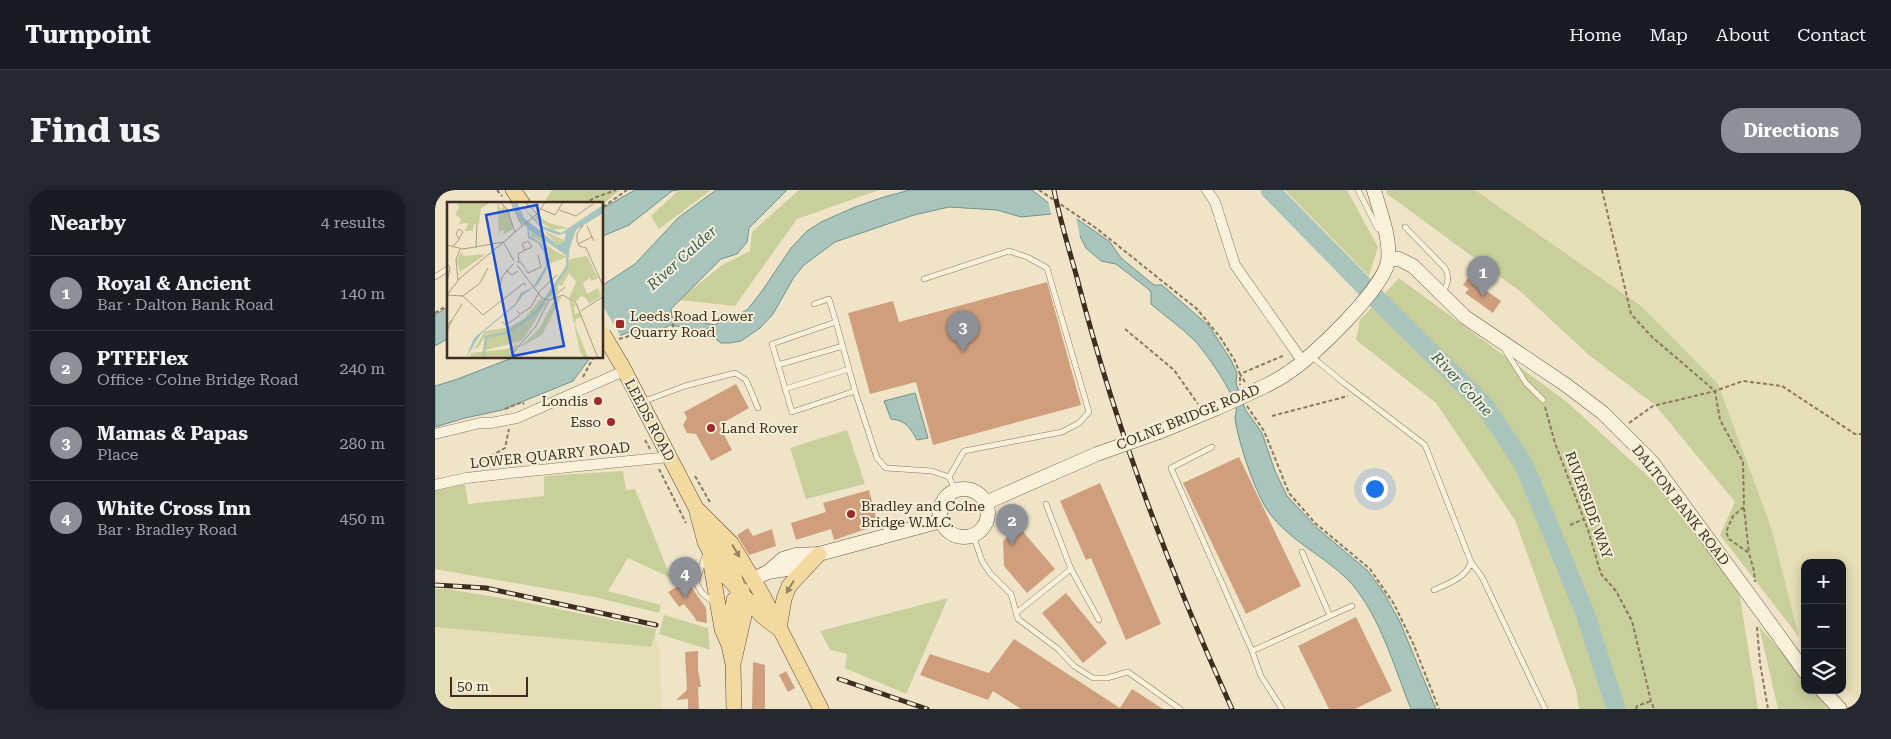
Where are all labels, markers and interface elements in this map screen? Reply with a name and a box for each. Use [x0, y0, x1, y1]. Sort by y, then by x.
text: Turnpoint [25, 21, 151, 49]
text: Home [1569, 24, 1621, 45]
text: Map [1649, 24, 1688, 45]
text: About [1716, 24, 1769, 45]
text: Contact [1797, 24, 1866, 45]
button: Directions [1721, 108, 1861, 153]
text: Find us [30, 110, 160, 151]
inset map [447, 202, 604, 359]
text: Nearby [50, 211, 126, 235]
text: 4 results [321, 213, 385, 232]
water label: River Calder [643, 222, 721, 295]
pin: 1 [1467, 256, 1499, 297]
text: Royal & Ancient [97, 272, 251, 295]
text: 1 [62, 284, 70, 303]
text: 140 m [339, 284, 385, 303]
text: Bar · Dalton Bank Road [97, 295, 274, 314]
place label: Leeds Road Lower Quarry Road [630, 308, 753, 340]
pin: 3 [947, 311, 979, 352]
marker: Leeds Road Lower Quarry Road [614, 318, 626, 330]
text: PTFEFlex [97, 347, 188, 370]
water label: River Colne [1427, 348, 1496, 420]
text: 2 [62, 359, 70, 378]
text: 240 m [339, 359, 385, 378]
text: Office · Colne Bridge Road [97, 370, 299, 389]
street label: LEEDS ROAD [622, 376, 678, 464]
street label: COLNE BRIDGE ROAD [1114, 381, 1262, 453]
place label: Londis [541, 393, 588, 409]
marker: Londis [592, 395, 604, 407]
place label: Esso [570, 414, 601, 430]
marker: Esso [605, 416, 617, 428]
place label: Land Rover [721, 420, 798, 436]
text: Mamas & Papas [97, 422, 248, 445]
marker: Land Rover [705, 422, 717, 434]
text: 3 [62, 434, 70, 453]
text: 280 m [339, 434, 385, 453]
street label: LOWER QUARRY ROAD [469, 439, 631, 471]
street label: DALTON BANK ROAD [1629, 442, 1733, 568]
text: Place [97, 445, 138, 464]
street label: RIVERSIDE WAY [1562, 449, 1616, 561]
your location [1362, 476, 1388, 502]
text: White Cross Inn [97, 497, 251, 520]
place label: Bradley and Colne Bridge W.M.C. [861, 498, 985, 530]
pin: 2 [996, 504, 1028, 545]
marker: Bradley and Colne Bridge W.M.C. [845, 508, 857, 520]
text: 4 [62, 509, 70, 528]
text: 450 m [339, 509, 385, 528]
text: Bar · Bradley Road [97, 520, 237, 539]
one-way arrow [731, 544, 740, 557]
pin: 4 [669, 557, 701, 598]
map controls [1801, 559, 1846, 694]
button: + [1801, 559, 1846, 604]
one-way arrow [786, 581, 795, 594]
button: − [1801, 604, 1846, 649]
button: layers [1801, 649, 1846, 694]
scale bar [450, 674, 527, 697]
text: 50 m [457, 678, 489, 694]

